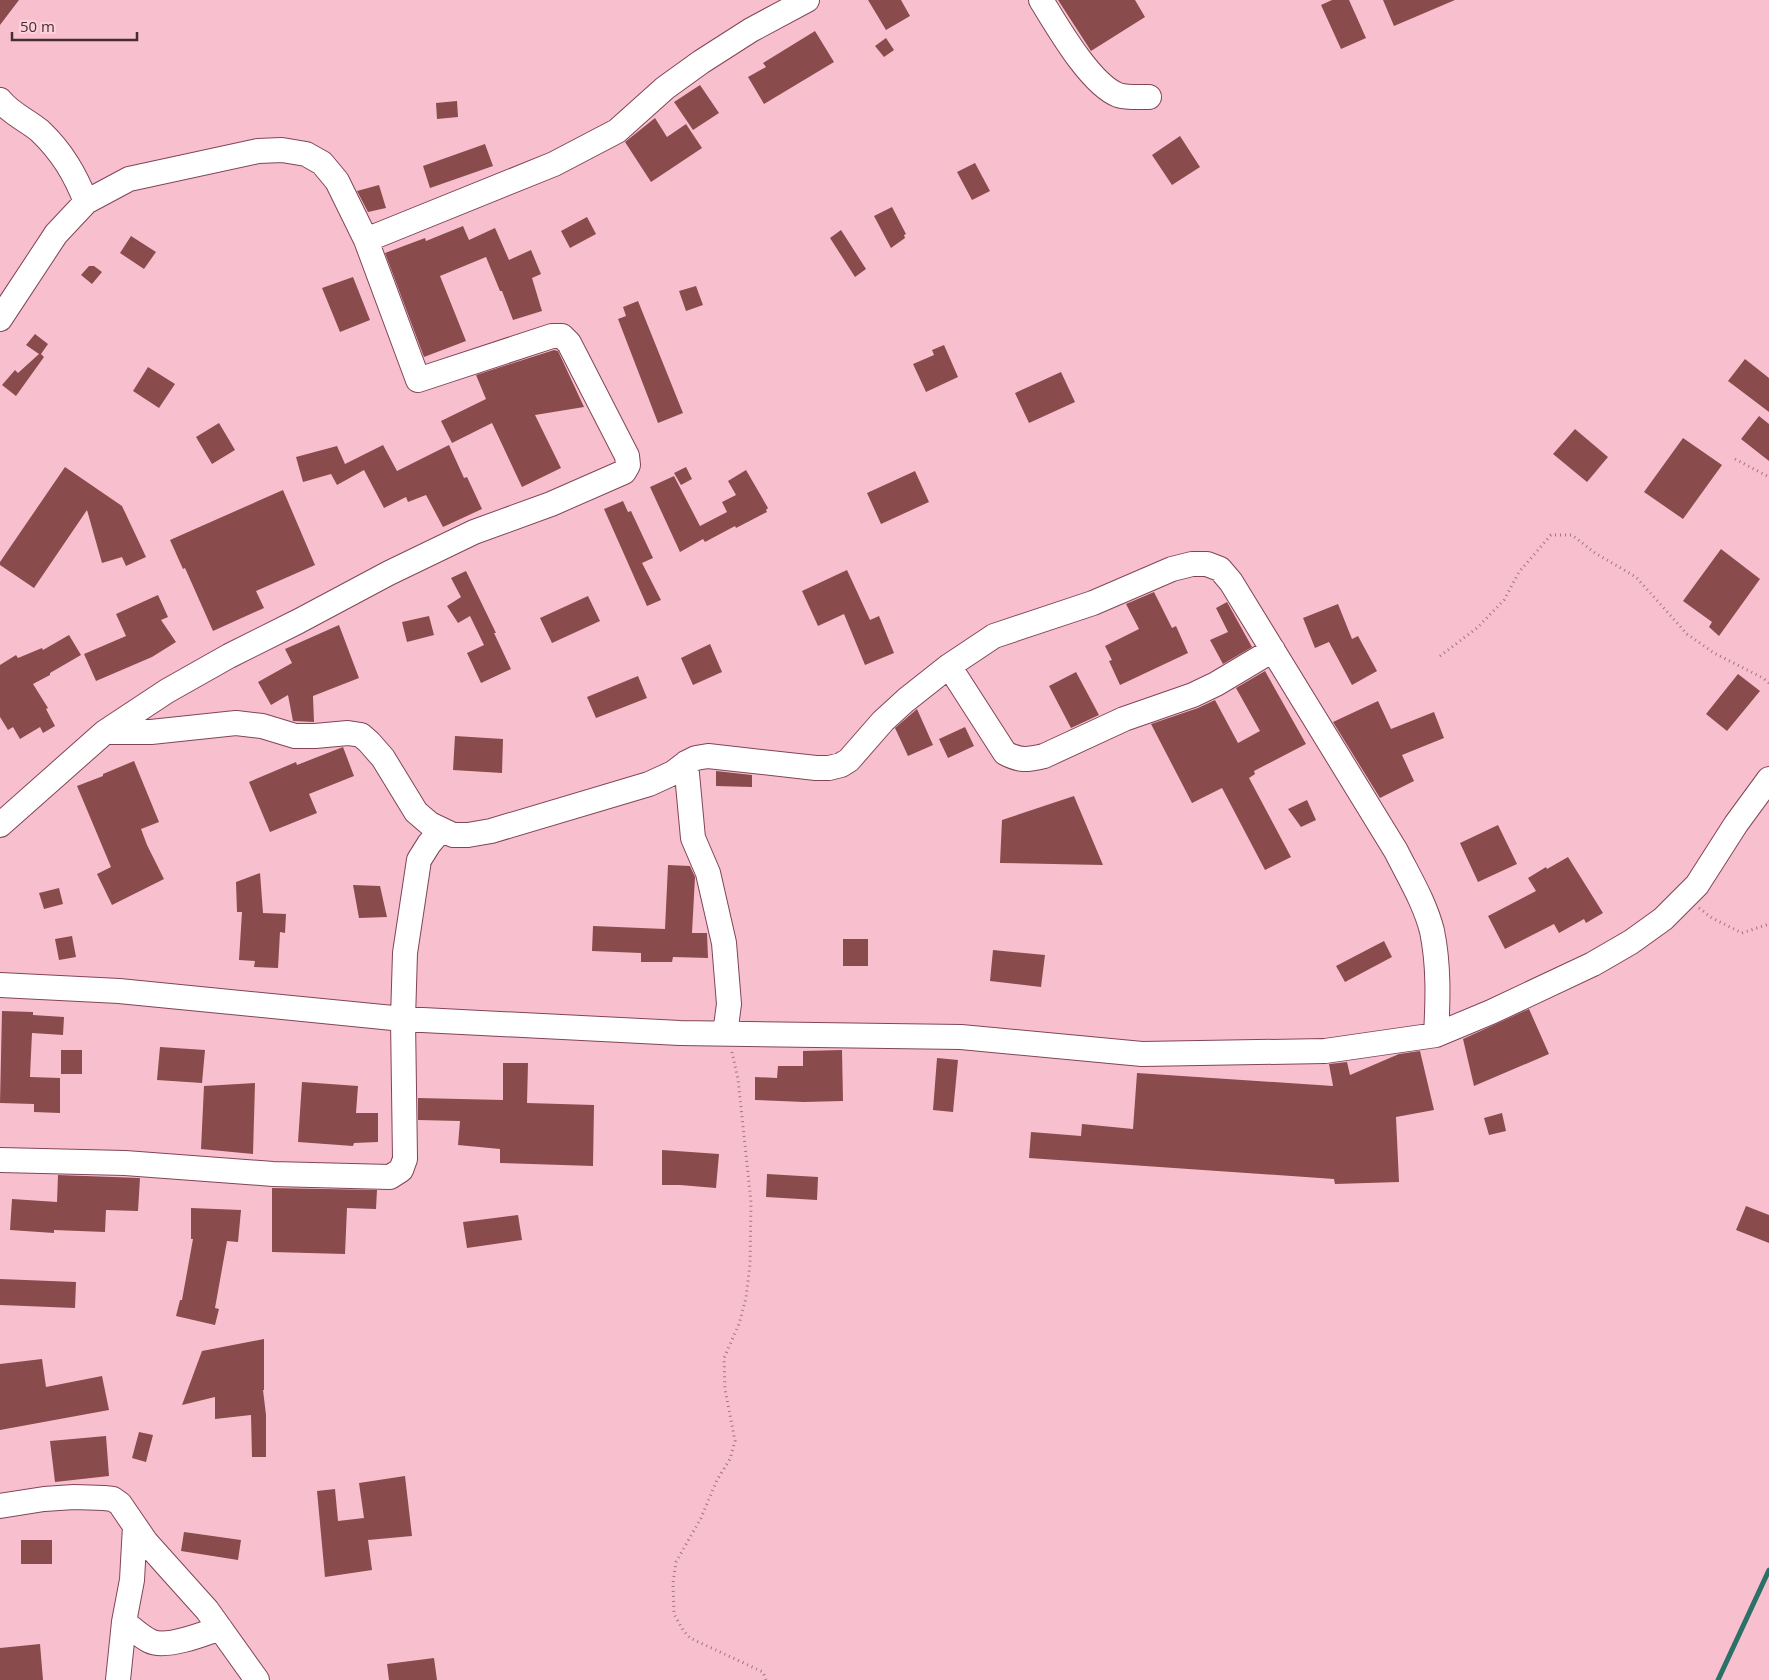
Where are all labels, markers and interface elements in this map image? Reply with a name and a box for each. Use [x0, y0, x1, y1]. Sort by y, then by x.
scale bar [12, 10, 138, 42]
text: 50 m [20, 16, 55, 36]

